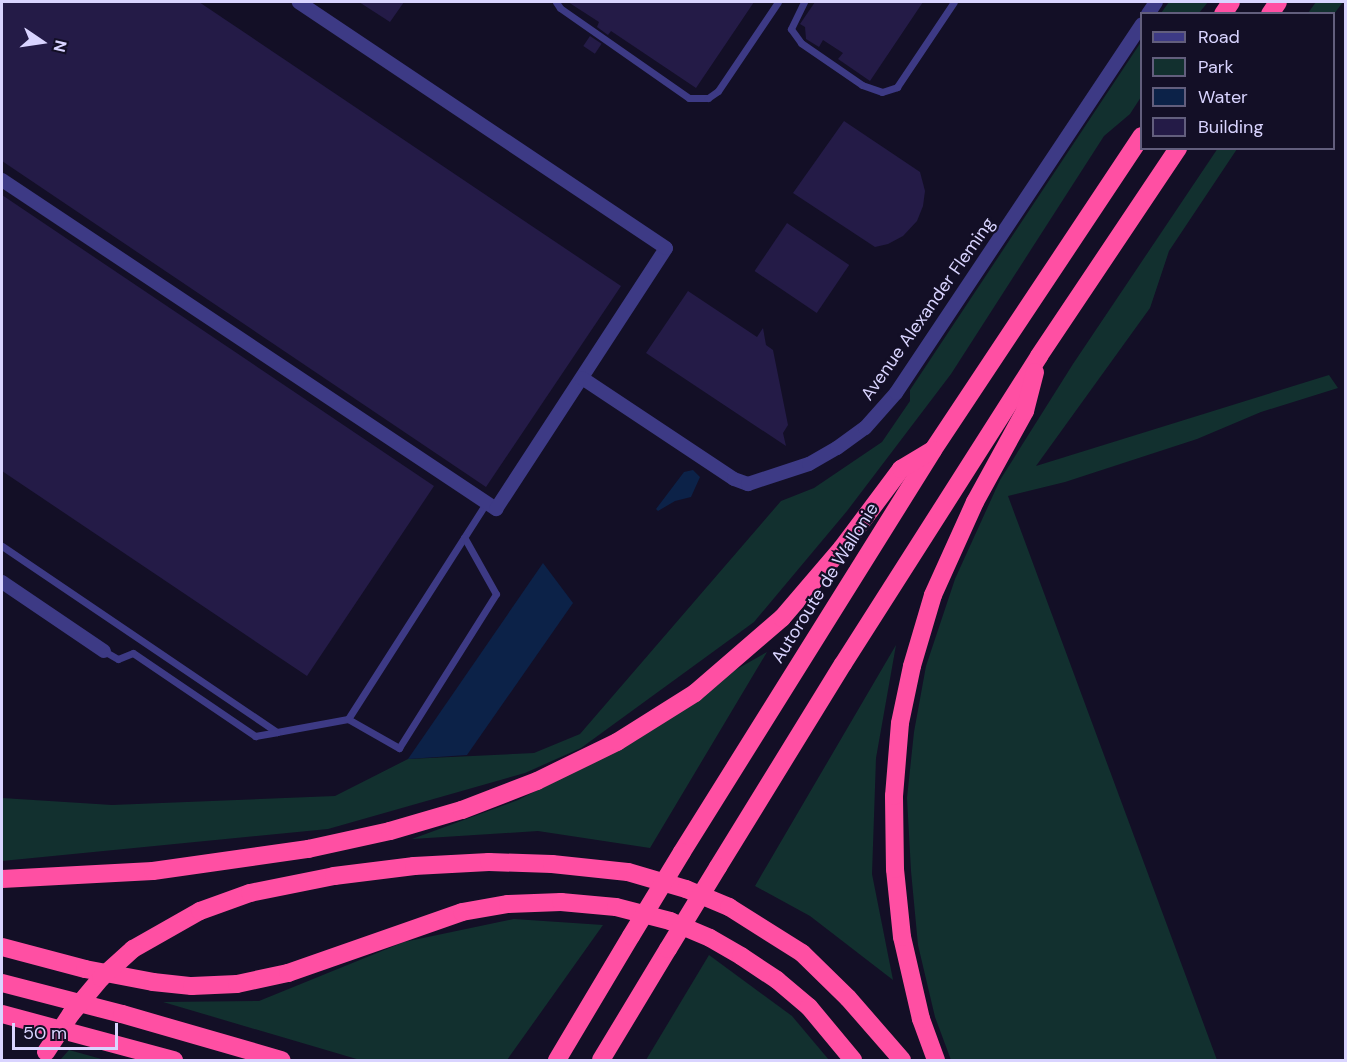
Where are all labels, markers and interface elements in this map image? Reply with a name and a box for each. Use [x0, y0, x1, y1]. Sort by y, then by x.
north arrow [12, 12, 72, 72]
legend [1140, 12, 1335, 150]
text: Road [1198, 25, 1240, 49]
text: N [48, 38, 72, 54]
text: Park [1198, 55, 1234, 79]
text: Water [1198, 85, 1248, 109]
text: Building [1198, 115, 1263, 139]
street label: Avenue Alexander Fleming [857, 213, 999, 405]
street label: Autoroute de Wallonie [767, 499, 883, 667]
scale bar [15, 1011, 122, 1049]
text: 50 m [23, 1021, 67, 1045]

